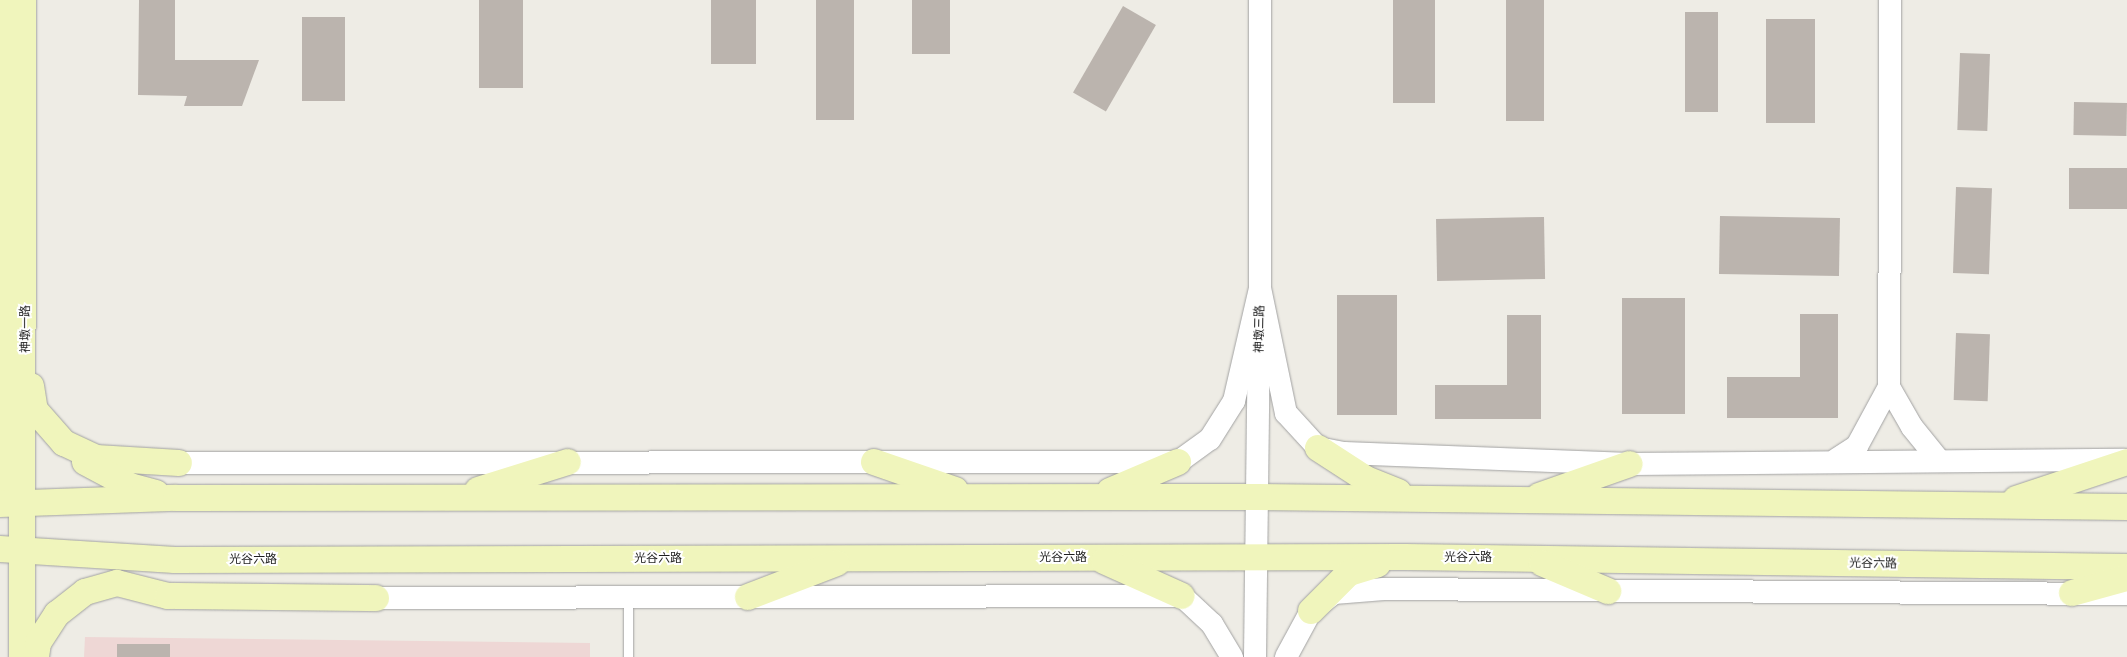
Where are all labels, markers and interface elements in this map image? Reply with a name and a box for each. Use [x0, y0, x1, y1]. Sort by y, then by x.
street label: 神墩一路 [18, 305, 32, 353]
street label: 神墩三路 [1251, 305, 1267, 353]
street label: 光谷六路 [1039, 550, 1087, 564]
street label: 光谷六路 [1444, 550, 1492, 564]
street label: 光谷六路 [634, 551, 682, 565]
street label: 光谷六路 [229, 552, 277, 566]
street label: 光谷六路 [1849, 555, 1897, 571]

